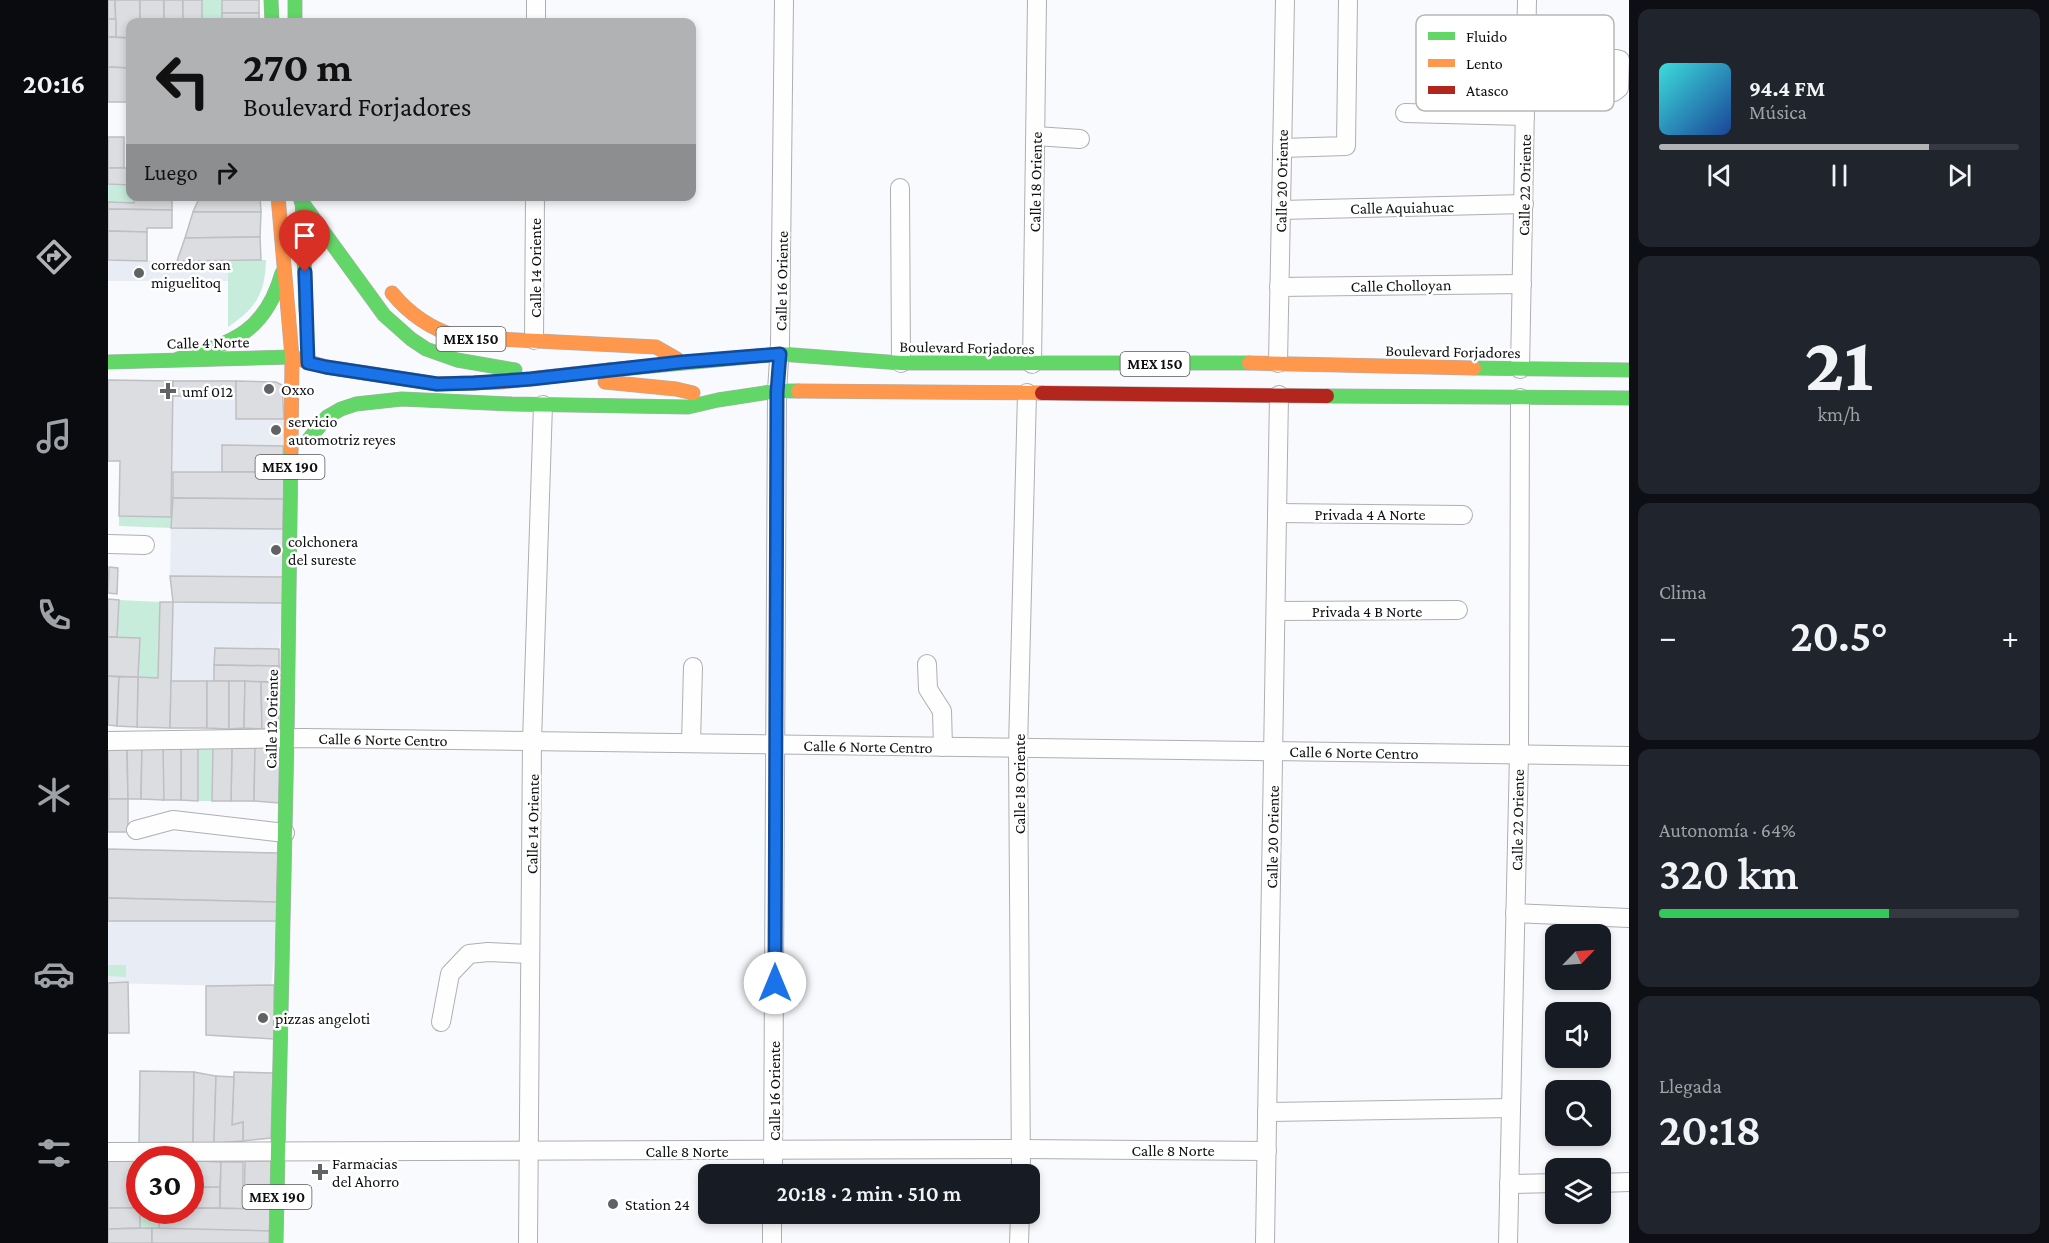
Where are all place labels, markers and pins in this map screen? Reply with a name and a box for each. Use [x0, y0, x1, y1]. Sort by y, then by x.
pin [279, 210, 330, 272]
place label: corredor san miguelitoq [151, 256, 231, 292]
marker: corredor san miguelitoq [132, 266, 146, 280]
place label: Oxxo [281, 381, 314, 398]
marker: umf 012 [159, 382, 177, 400]
marker: Oxxo [262, 382, 276, 396]
place label: umf 012 [182, 383, 233, 400]
place label: servicio automotriz reyes [288, 413, 396, 449]
marker: servicio automotriz reyes [269, 423, 283, 437]
place label: colchonera del sureste [288, 533, 359, 568]
marker: colchonera del sureste [269, 543, 283, 557]
place label: pizzas angeloti [275, 1010, 370, 1028]
marker: pizzas angeloti [256, 1011, 270, 1025]
place label: Farmacias del Ahorro [332, 1155, 399, 1190]
marker: Farmacias del Ahorro [313, 1165, 327, 1179]
place label: Station 24 [625, 1196, 690, 1213]
marker: Station 24 [606, 1197, 620, 1211]

